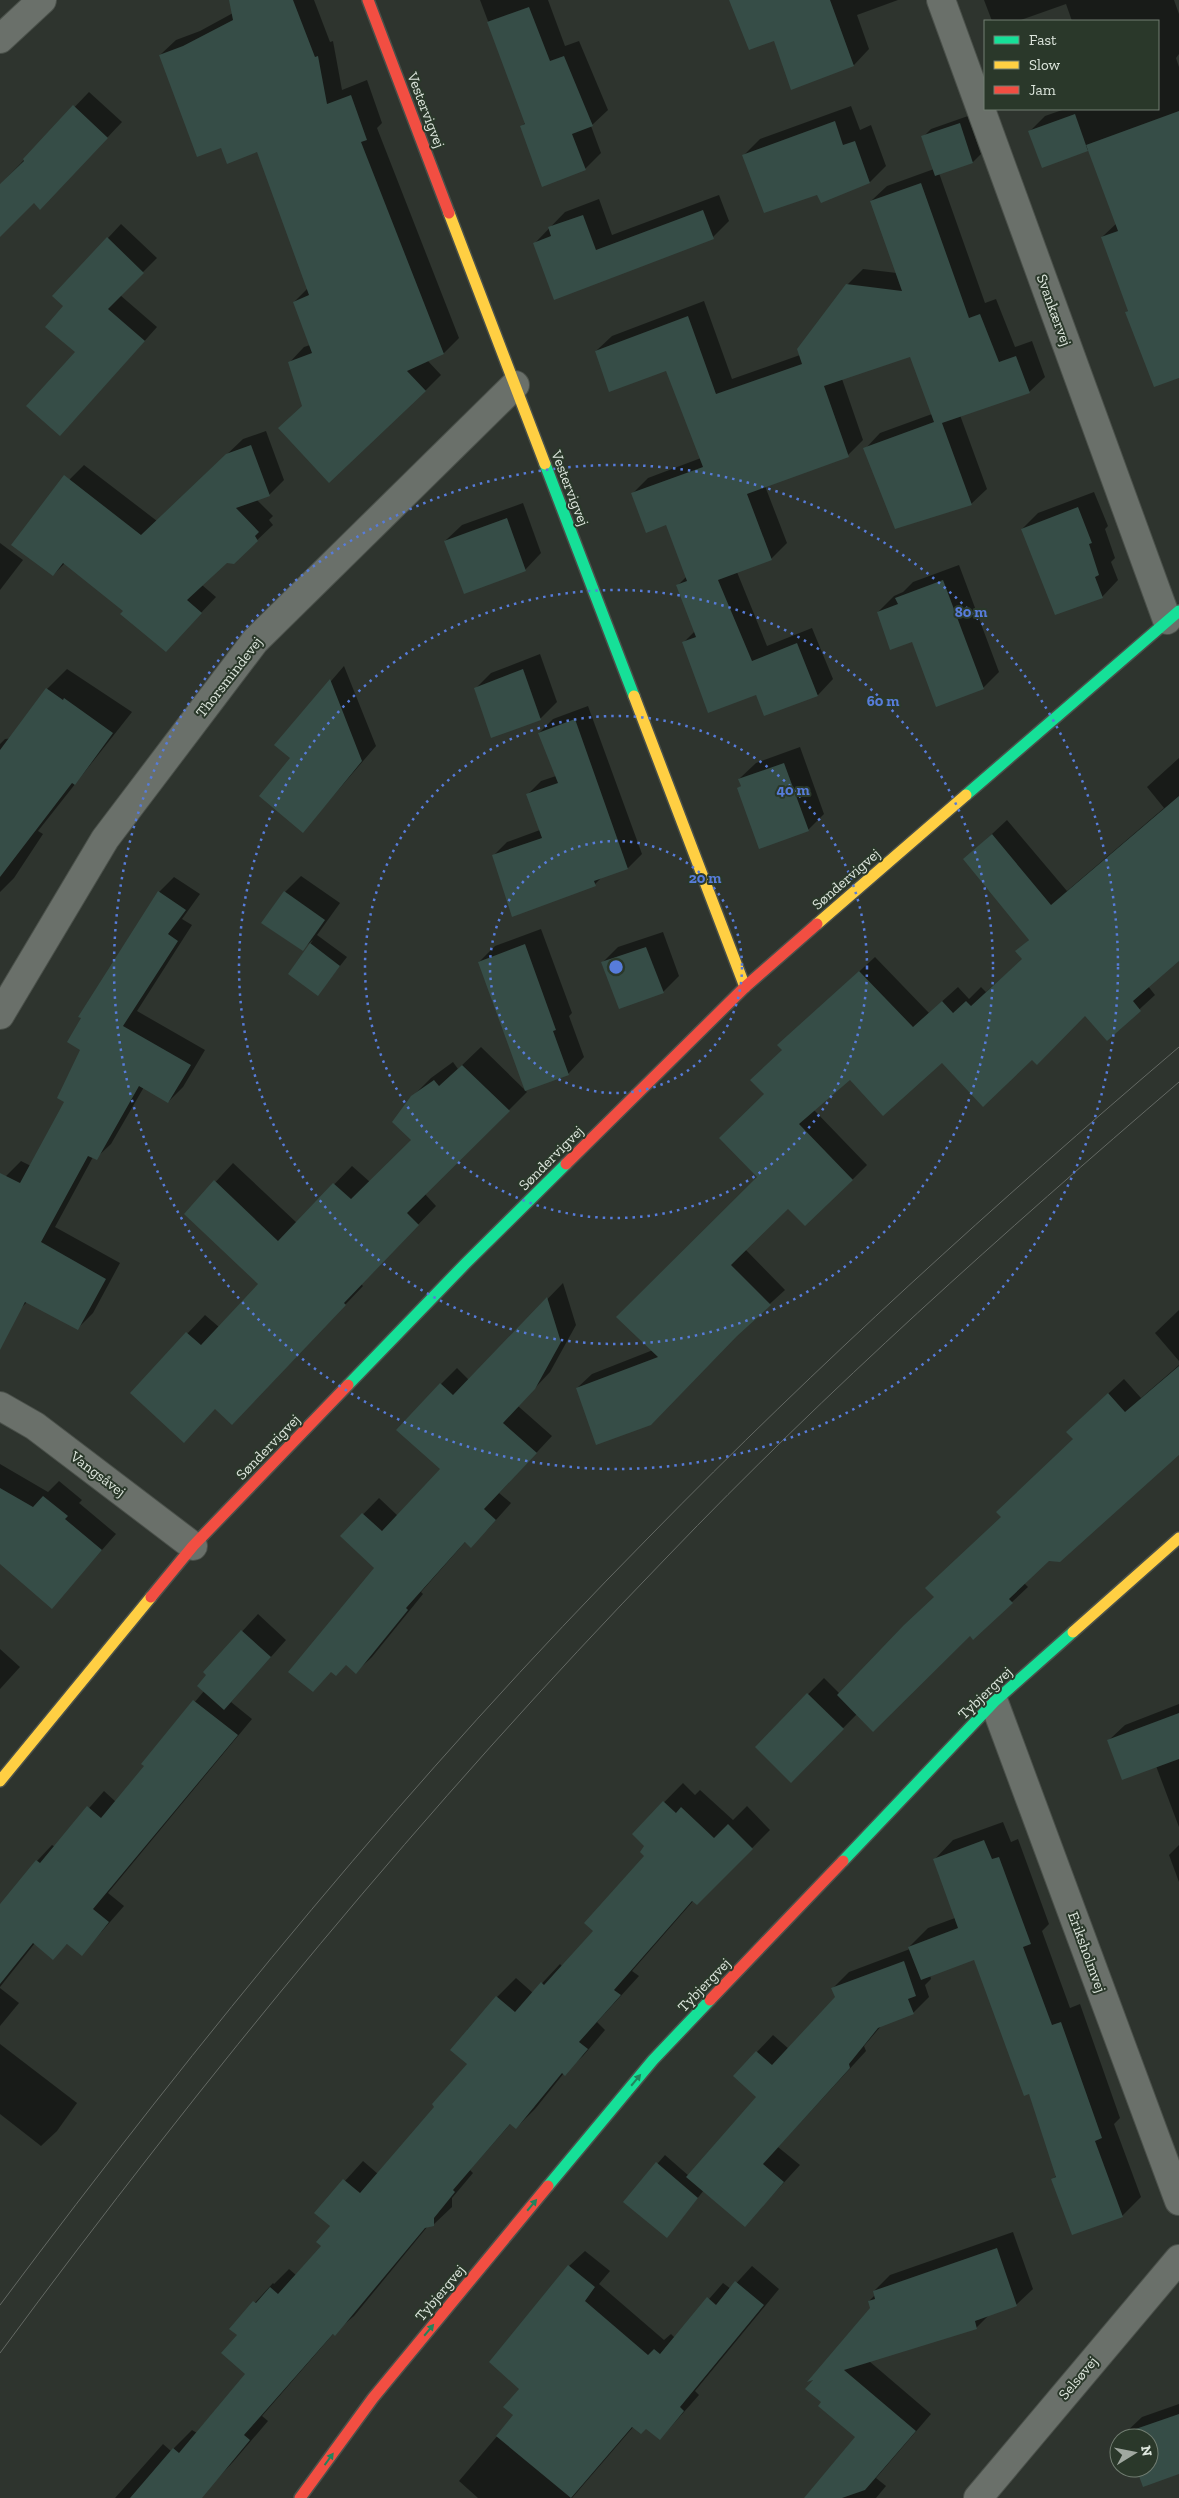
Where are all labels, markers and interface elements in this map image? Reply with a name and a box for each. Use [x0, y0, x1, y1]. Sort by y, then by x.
legend [984, 20, 1159, 110]
text: Fast [1029, 31, 1057, 49]
text: Slow [1029, 56, 1061, 74]
street label: Vestervigvej [403, 69, 449, 150]
text: Jam [1029, 81, 1056, 99]
street label: Svankærvej [1033, 272, 1075, 348]
street label: Vestervigvej [547, 447, 593, 528]
text: 80 m [955, 603, 987, 621]
street label: Thorsmindevej [192, 633, 266, 721]
text: 60 m [867, 692, 899, 710]
text: 40 m [776, 781, 810, 799]
street label: Søndervigvej [808, 845, 884, 913]
text: 20 m [689, 869, 721, 887]
centre of rings [607, 958, 625, 976]
street label: Søndervigvej [515, 1122, 587, 1194]
street label: Søndervigvej [232, 1410, 304, 1484]
street label: Vangsåvej [66, 1447, 129, 1501]
street label: Tybjergvej [954, 1663, 1016, 1723]
street label: Eriksholmvej [1064, 1909, 1110, 1995]
street label: Tybjergvej [674, 1954, 734, 2016]
one-way arrow [631, 2074, 642, 2087]
one-way arrow [527, 2199, 538, 2212]
street label: Tybjergvej [411, 2261, 469, 2325]
one-way arrow [423, 2324, 434, 2337]
street label: Selsøvej [1055, 2353, 1101, 2403]
north arrow [1109, 2428, 1159, 2478]
text: N [1137, 2444, 1156, 2458]
one-way arrow [324, 2452, 334, 2465]

